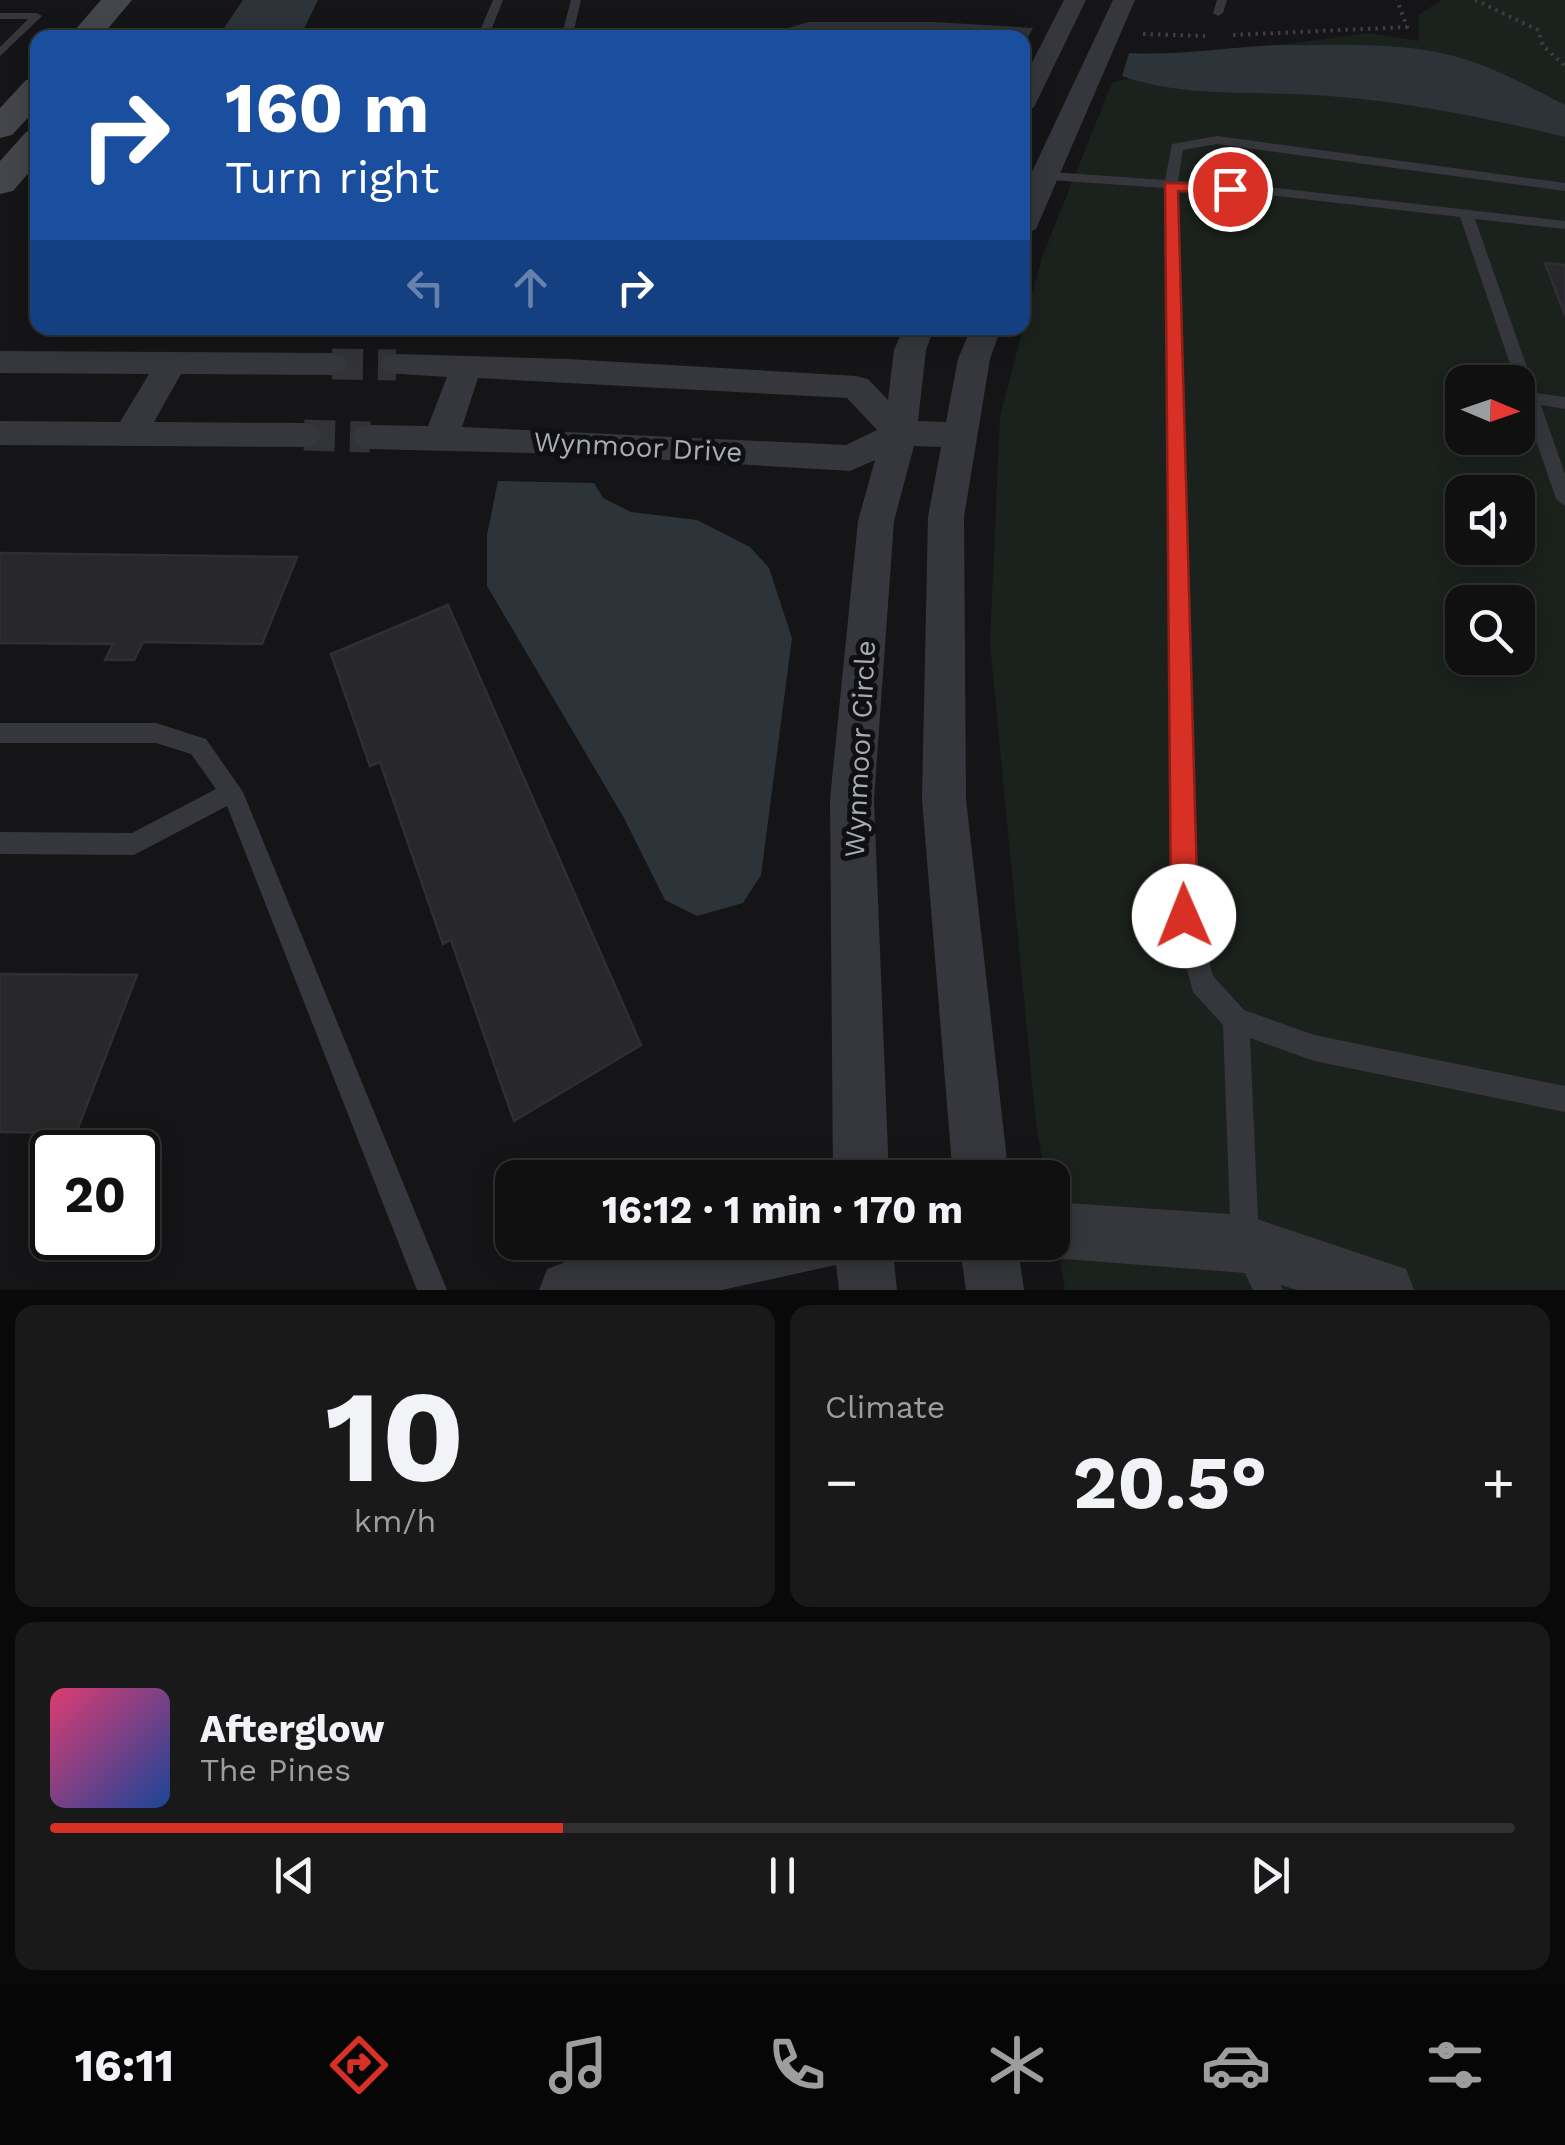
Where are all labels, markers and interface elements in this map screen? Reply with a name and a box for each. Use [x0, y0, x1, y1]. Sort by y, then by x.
text: 160 m [225, 67, 429, 149]
icon: right [60, 70, 190, 200]
pin [1188, 147, 1273, 232]
text: Turn right [225, 151, 439, 204]
icon: arrive [1203, 162, 1258, 217]
icon: left [398, 260, 453, 315]
icon: ahead [503, 260, 558, 315]
icon: right [608, 260, 663, 315]
north arrow [1445, 365, 1535, 455]
map controls [1445, 365, 1535, 675]
street label: Wynmoor Drive [533, 425, 743, 469]
button: sound [1445, 475, 1535, 565]
button: search [1445, 585, 1535, 675]
street label: Wynmoor Circle [838, 640, 882, 858]
position arrow [1132, 864, 1236, 968]
speed limit sign: 20 [30, 1130, 160, 1260]
text: 16:12 · 1 min · 170 m [602, 1188, 963, 1232]
text: 10 [325, 1360, 465, 1513]
text: Climate [825, 1388, 945, 1426]
text: 20.5° [1073, 1438, 1267, 1526]
text: − [825, 1450, 858, 1514]
text: + [1482, 1450, 1515, 1514]
text: km/h [354, 1502, 436, 1540]
text: Afterglow [200, 1707, 385, 1751]
text: The Pines [200, 1751, 351, 1789]
icon: previous [267, 1848, 322, 1903]
icon: pause [755, 1848, 810, 1903]
icon: next [1243, 1848, 1298, 1903]
icon: directions [324, 2030, 394, 2100]
icon: music [543, 2030, 613, 2100]
icon: phone [762, 2030, 832, 2100]
icon: climate [982, 2030, 1052, 2100]
icon: car [1201, 2030, 1271, 2100]
icon: filters [1420, 2030, 1490, 2100]
text: 16:11 [75, 2039, 174, 2092]

